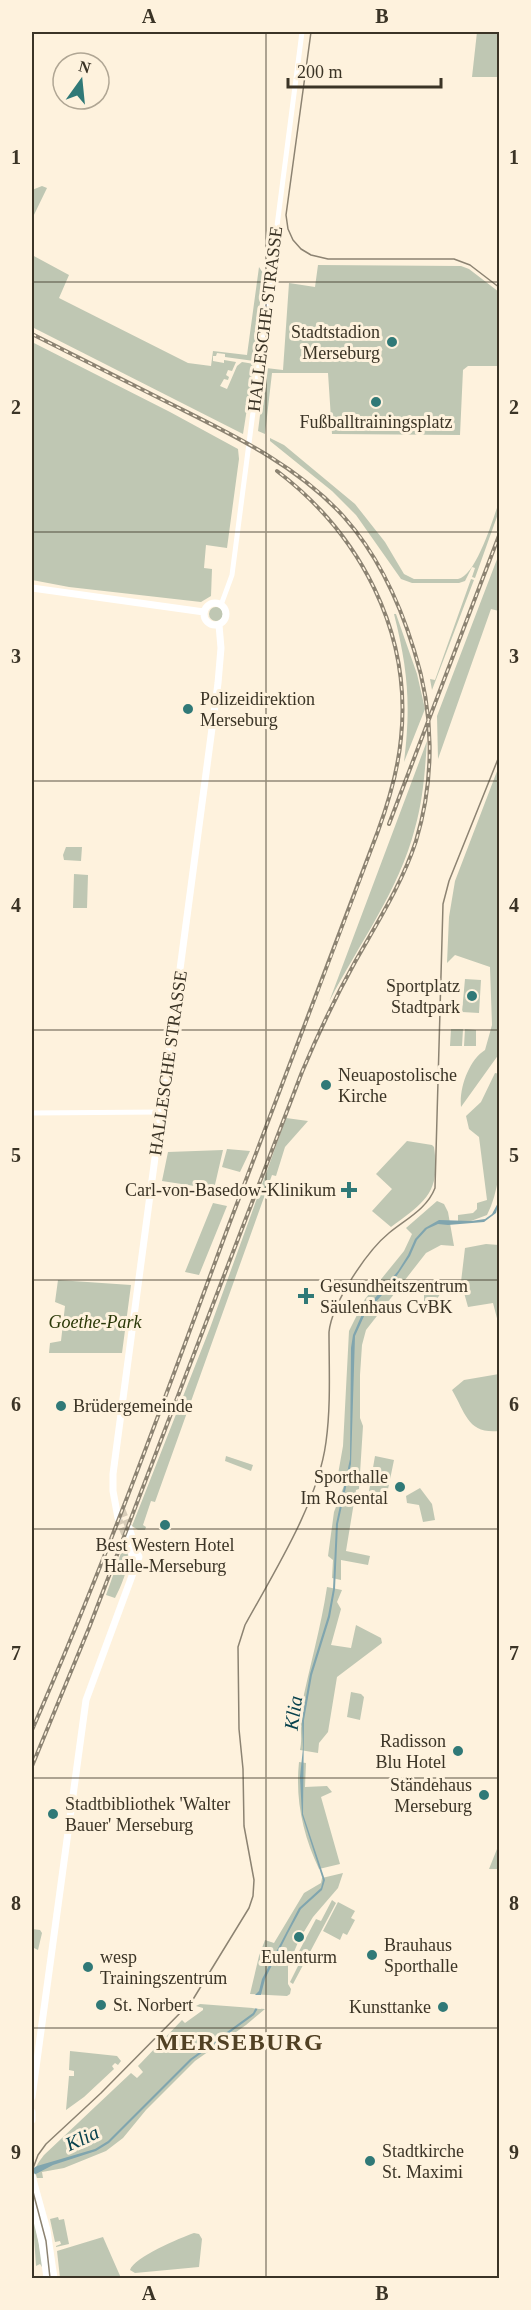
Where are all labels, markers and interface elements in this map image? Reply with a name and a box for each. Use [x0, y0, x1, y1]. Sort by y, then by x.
text: A [142, 5, 157, 27]
text: B [375, 5, 389, 27]
north arrow [51, 51, 111, 111]
scale bar [288, 51, 441, 89]
text: N [77, 57, 93, 77]
text: 200 m [297, 62, 343, 82]
text: 1 [11, 146, 21, 168]
text: 1 [509, 146, 519, 168]
street label: HALLESCHE STRASSE [244, 225, 286, 413]
place label: Stadtstadion Merseburg [291, 322, 380, 363]
marker: Stadtstadion Merseburg [385, 335, 399, 349]
marker: Fußballtrainingsplatz [369, 395, 383, 409]
text: 2 [11, 396, 21, 418]
text: 2 [509, 396, 519, 418]
place label: Fußballtrainingsplatz [300, 412, 452, 432]
text: 3 [11, 645, 21, 667]
text: 3 [509, 645, 519, 667]
place label: Polizeidirektion Merseburg [200, 689, 315, 730]
marker: Polizeidirektion Merseburg [181, 702, 195, 716]
text: 4 [11, 894, 21, 916]
text: 4 [509, 894, 519, 916]
street label: HALLESCHE STRASSE [145, 969, 191, 1157]
place label: Sportplatz Stadtpark [386, 976, 460, 1017]
marker: Sportplatz Stadtpark [465, 989, 479, 1003]
place label: Neuapostolische Kirche [338, 1065, 457, 1106]
marker: Neuapostolische Kirche [319, 1078, 333, 1092]
text: 5 [11, 1144, 21, 1166]
text: 5 [509, 1144, 519, 1166]
place label: Carl-von-Basedow-Klinikum [125, 1180, 336, 1200]
marker: Carl-von-Basedow-Klinikum [340, 1181, 358, 1199]
place label: Gesundheitszentrum Säulenhaus CvBK [320, 1276, 468, 1317]
marker: Gesundheitszentrum Säulenhaus CvBK [297, 1287, 315, 1305]
park label: Goethe-Park [49, 1312, 142, 1332]
text: 6 [11, 1393, 21, 1415]
text: 6 [509, 1393, 519, 1415]
place label: Brüdergemeinde [73, 1396, 193, 1416]
marker: Brüdergemeinde [54, 1399, 68, 1413]
place label: Sporthalle Im Rosental [301, 1467, 388, 1508]
marker: Sporthalle Im Rosental [393, 1480, 407, 1494]
marker: Best Western Hotel Halle-Merseburg [158, 1518, 172, 1532]
place label: Best Western Hotel Halle-Merseburg [95, 1535, 235, 1576]
text: 7 [11, 1642, 21, 1664]
text: 7 [509, 1642, 519, 1664]
water label: Klia [280, 1694, 306, 1733]
place label: Radisson Blu Hotel [376, 1731, 446, 1772]
marker: Radisson Blu Hotel [451, 1744, 465, 1758]
place label: Ständehaus Merseburg [390, 1775, 472, 1816]
marker: Ständehaus Merseburg [477, 1788, 491, 1802]
place label: Stadtbibliothek 'Walter Bauer' Merseburg [65, 1794, 230, 1835]
marker: Stadtbibliothek 'Walter Bauer' Merseburg [46, 1807, 60, 1821]
text: 8 [11, 1892, 21, 1914]
text: 8 [509, 1892, 519, 1914]
marker: Eulenturm [292, 1930, 306, 1944]
place label: Brauhaus Sporthalle [384, 1935, 458, 1976]
place label: wesp Trainingszentrum [100, 1947, 227, 1988]
place label: Eulenturm [261, 1947, 337, 1967]
marker: Brauhaus Sporthalle [365, 1948, 379, 1962]
marker: wesp Trainingszentrum [81, 1960, 95, 1974]
place label: St. Norbert [113, 1995, 193, 2015]
place label: Kunsttanke [349, 1997, 431, 2017]
marker: St. Norbert [94, 1998, 108, 2012]
marker: Kunsttanke [436, 2000, 450, 2014]
district label: MERSEBURG [156, 2029, 324, 2055]
water label: Klia [61, 2121, 102, 2156]
text: 9 [11, 2141, 21, 2163]
place label: Stadtkirche St. Maximi [382, 2141, 464, 2182]
text: 9 [509, 2141, 519, 2163]
marker: Stadtkirche St. Maximi [363, 2154, 377, 2168]
text: A [142, 2282, 157, 2304]
text: B [375, 2282, 389, 2304]

